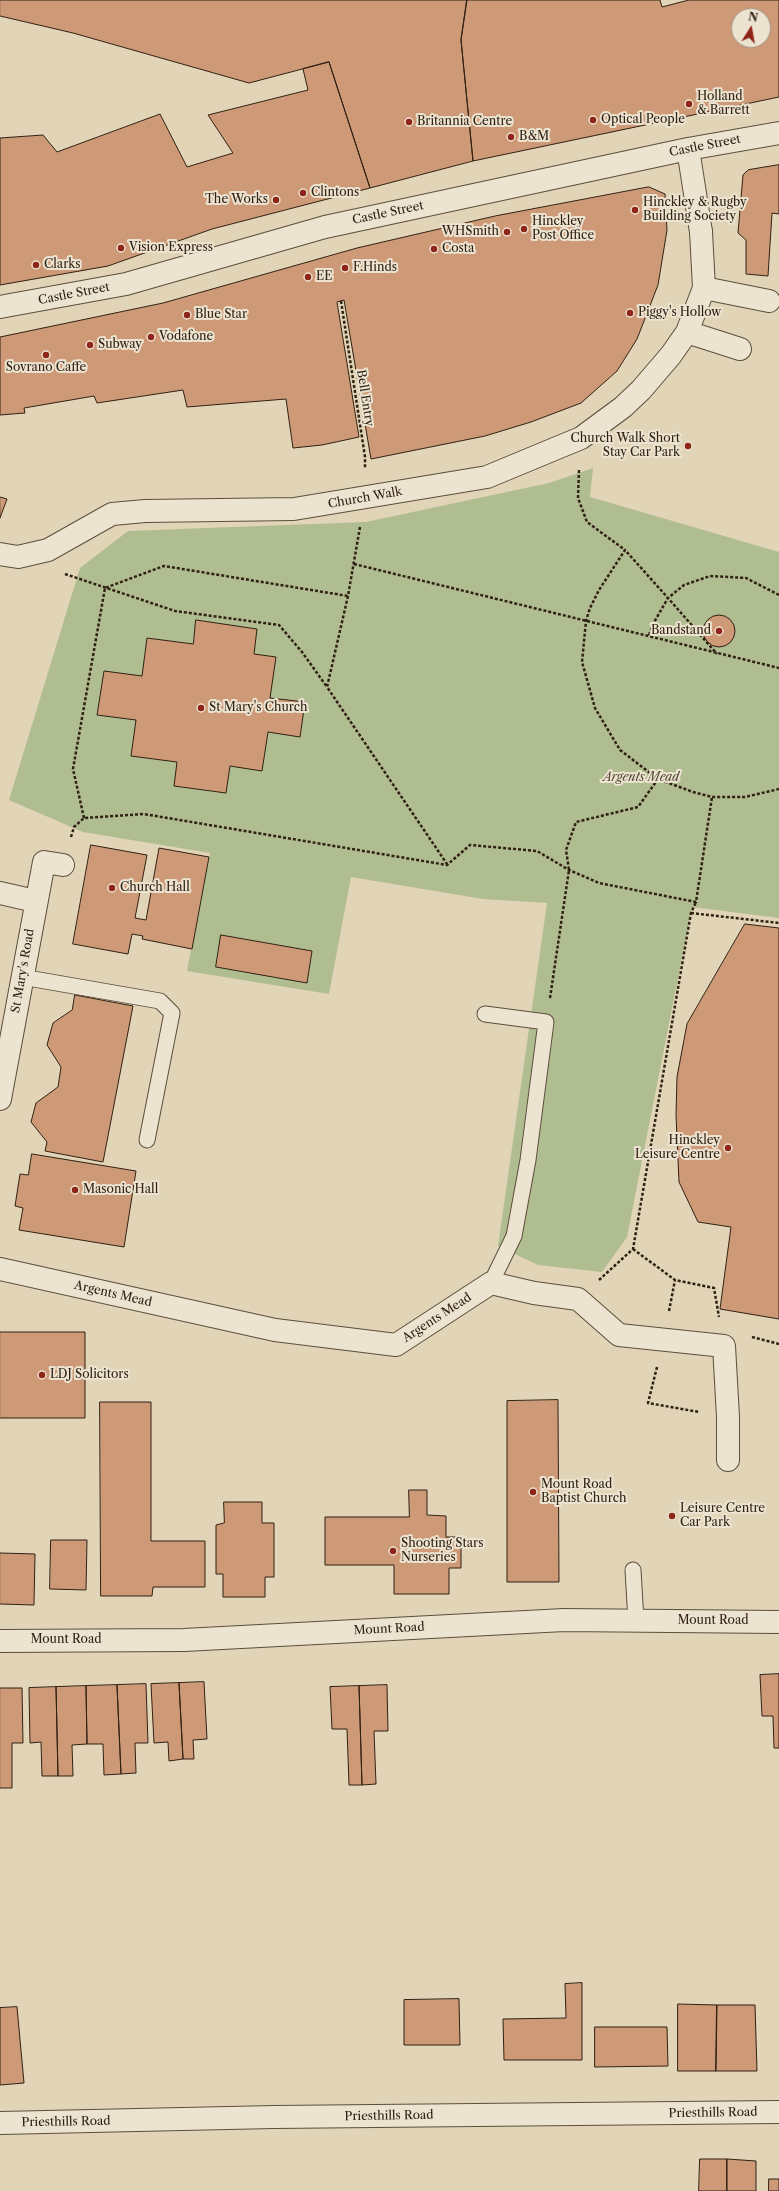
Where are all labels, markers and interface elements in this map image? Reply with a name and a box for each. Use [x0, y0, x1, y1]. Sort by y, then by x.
north arrow [731, 8, 771, 48]
text: N [747, 9, 759, 25]
place label: Holland & Barrett [697, 90, 750, 118]
marker: Holland & Barrett [684, 99, 694, 109]
place label: Optical People [601, 113, 685, 127]
place label: Britannia Centre [417, 115, 512, 129]
marker: Optical People [588, 115, 598, 125]
marker: Britannia Centre [404, 117, 414, 127]
place label: B&M [519, 130, 549, 144]
marker: B&M [506, 132, 516, 142]
street label: Castle Street [668, 132, 742, 160]
place label: Clintons [311, 186, 359, 200]
marker: Clintons [298, 188, 308, 198]
place label: The Works [205, 193, 268, 207]
marker: The Works [271, 195, 281, 205]
place label: Hinckley & Rugby Building Society [643, 196, 747, 224]
street label: Castle Street [351, 198, 425, 228]
marker: Hinckley & Rugby Building Society [630, 205, 640, 215]
place label: Hinckley Post Office [532, 215, 594, 243]
marker: Hinckley Post Office [519, 224, 529, 234]
place label: WHSmith [442, 225, 499, 239]
marker: WHSmith [502, 227, 512, 237]
place label: Vision Express [129, 241, 213, 255]
place label: Costa [442, 242, 474, 256]
marker: Vision Express [116, 243, 126, 253]
marker: Costa [429, 244, 439, 254]
place label: Clarks [44, 258, 80, 272]
marker: Clarks [31, 260, 41, 270]
place label: F.Hinds [353, 261, 397, 275]
marker: F.Hinds [340, 263, 350, 273]
place label: EE [316, 270, 333, 284]
marker: EE [303, 272, 313, 282]
street label: Castle Street [37, 280, 111, 308]
place label: Piggy's Hollow [638, 306, 721, 320]
place label: Blue Star [195, 308, 247, 322]
marker: Piggy's Hollow [625, 308, 635, 318]
marker: Blue Star [182, 310, 192, 320]
place label: Vodafone [159, 330, 213, 344]
marker: Vodafone [146, 332, 156, 342]
place label: Subway [98, 338, 142, 352]
marker: Subway [85, 340, 95, 350]
marker: Sovrano Caffe [41, 350, 51, 360]
place label: Sovrano Caffe [6, 361, 86, 375]
street label: Bell Entry [353, 369, 377, 427]
place label: Church Walk Short Stay Car Park [570, 432, 680, 460]
marker: Church Walk Short Stay Car Park [683, 441, 693, 451]
street label: Church Walk [327, 484, 403, 512]
place label: Bandstand [651, 624, 711, 638]
marker: Bandstand [714, 626, 724, 636]
place label: St Mary's Church [209, 701, 308, 715]
marker: St Mary's Church [196, 703, 206, 713]
park label: Argents Mead [603, 771, 679, 785]
place label: Church Hall [120, 881, 190, 895]
marker: Church Hall [107, 883, 117, 893]
street label: St Mary's Road [9, 928, 37, 1014]
place label: Hinckley Leisure Centre [635, 1134, 720, 1162]
marker: Hinckley Leisure Centre [723, 1143, 733, 1153]
place label: Masonic Hall [83, 1183, 158, 1197]
marker: Masonic Hall [70, 1185, 80, 1195]
street label: Argents Mead [73, 1278, 153, 1310]
street label: Argents Mead [400, 1290, 474, 1346]
place label: LDJ Solicitors [50, 1368, 129, 1382]
marker: LDJ Solicitors [37, 1370, 47, 1380]
place label: Mount Road Baptist Church [541, 1478, 626, 1506]
marker: Mount Road Baptist Church [528, 1487, 538, 1497]
place label: Leisure Centre Car Park [680, 1502, 765, 1530]
marker: Leisure Centre Car Park [667, 1511, 677, 1521]
place label: Shooting Stars Nurseries [401, 1537, 483, 1565]
marker: Shooting Stars Nurseries [388, 1546, 398, 1556]
street label: Mount Road [677, 1614, 749, 1628]
street label: Mount Road [353, 1620, 425, 1638]
street label: Mount Road [30, 1633, 102, 1647]
street label: Priesthills Road [668, 2105, 758, 2121]
street label: Priesthills Road [344, 2108, 434, 2124]
street label: Priesthills Road [21, 2114, 111, 2130]

